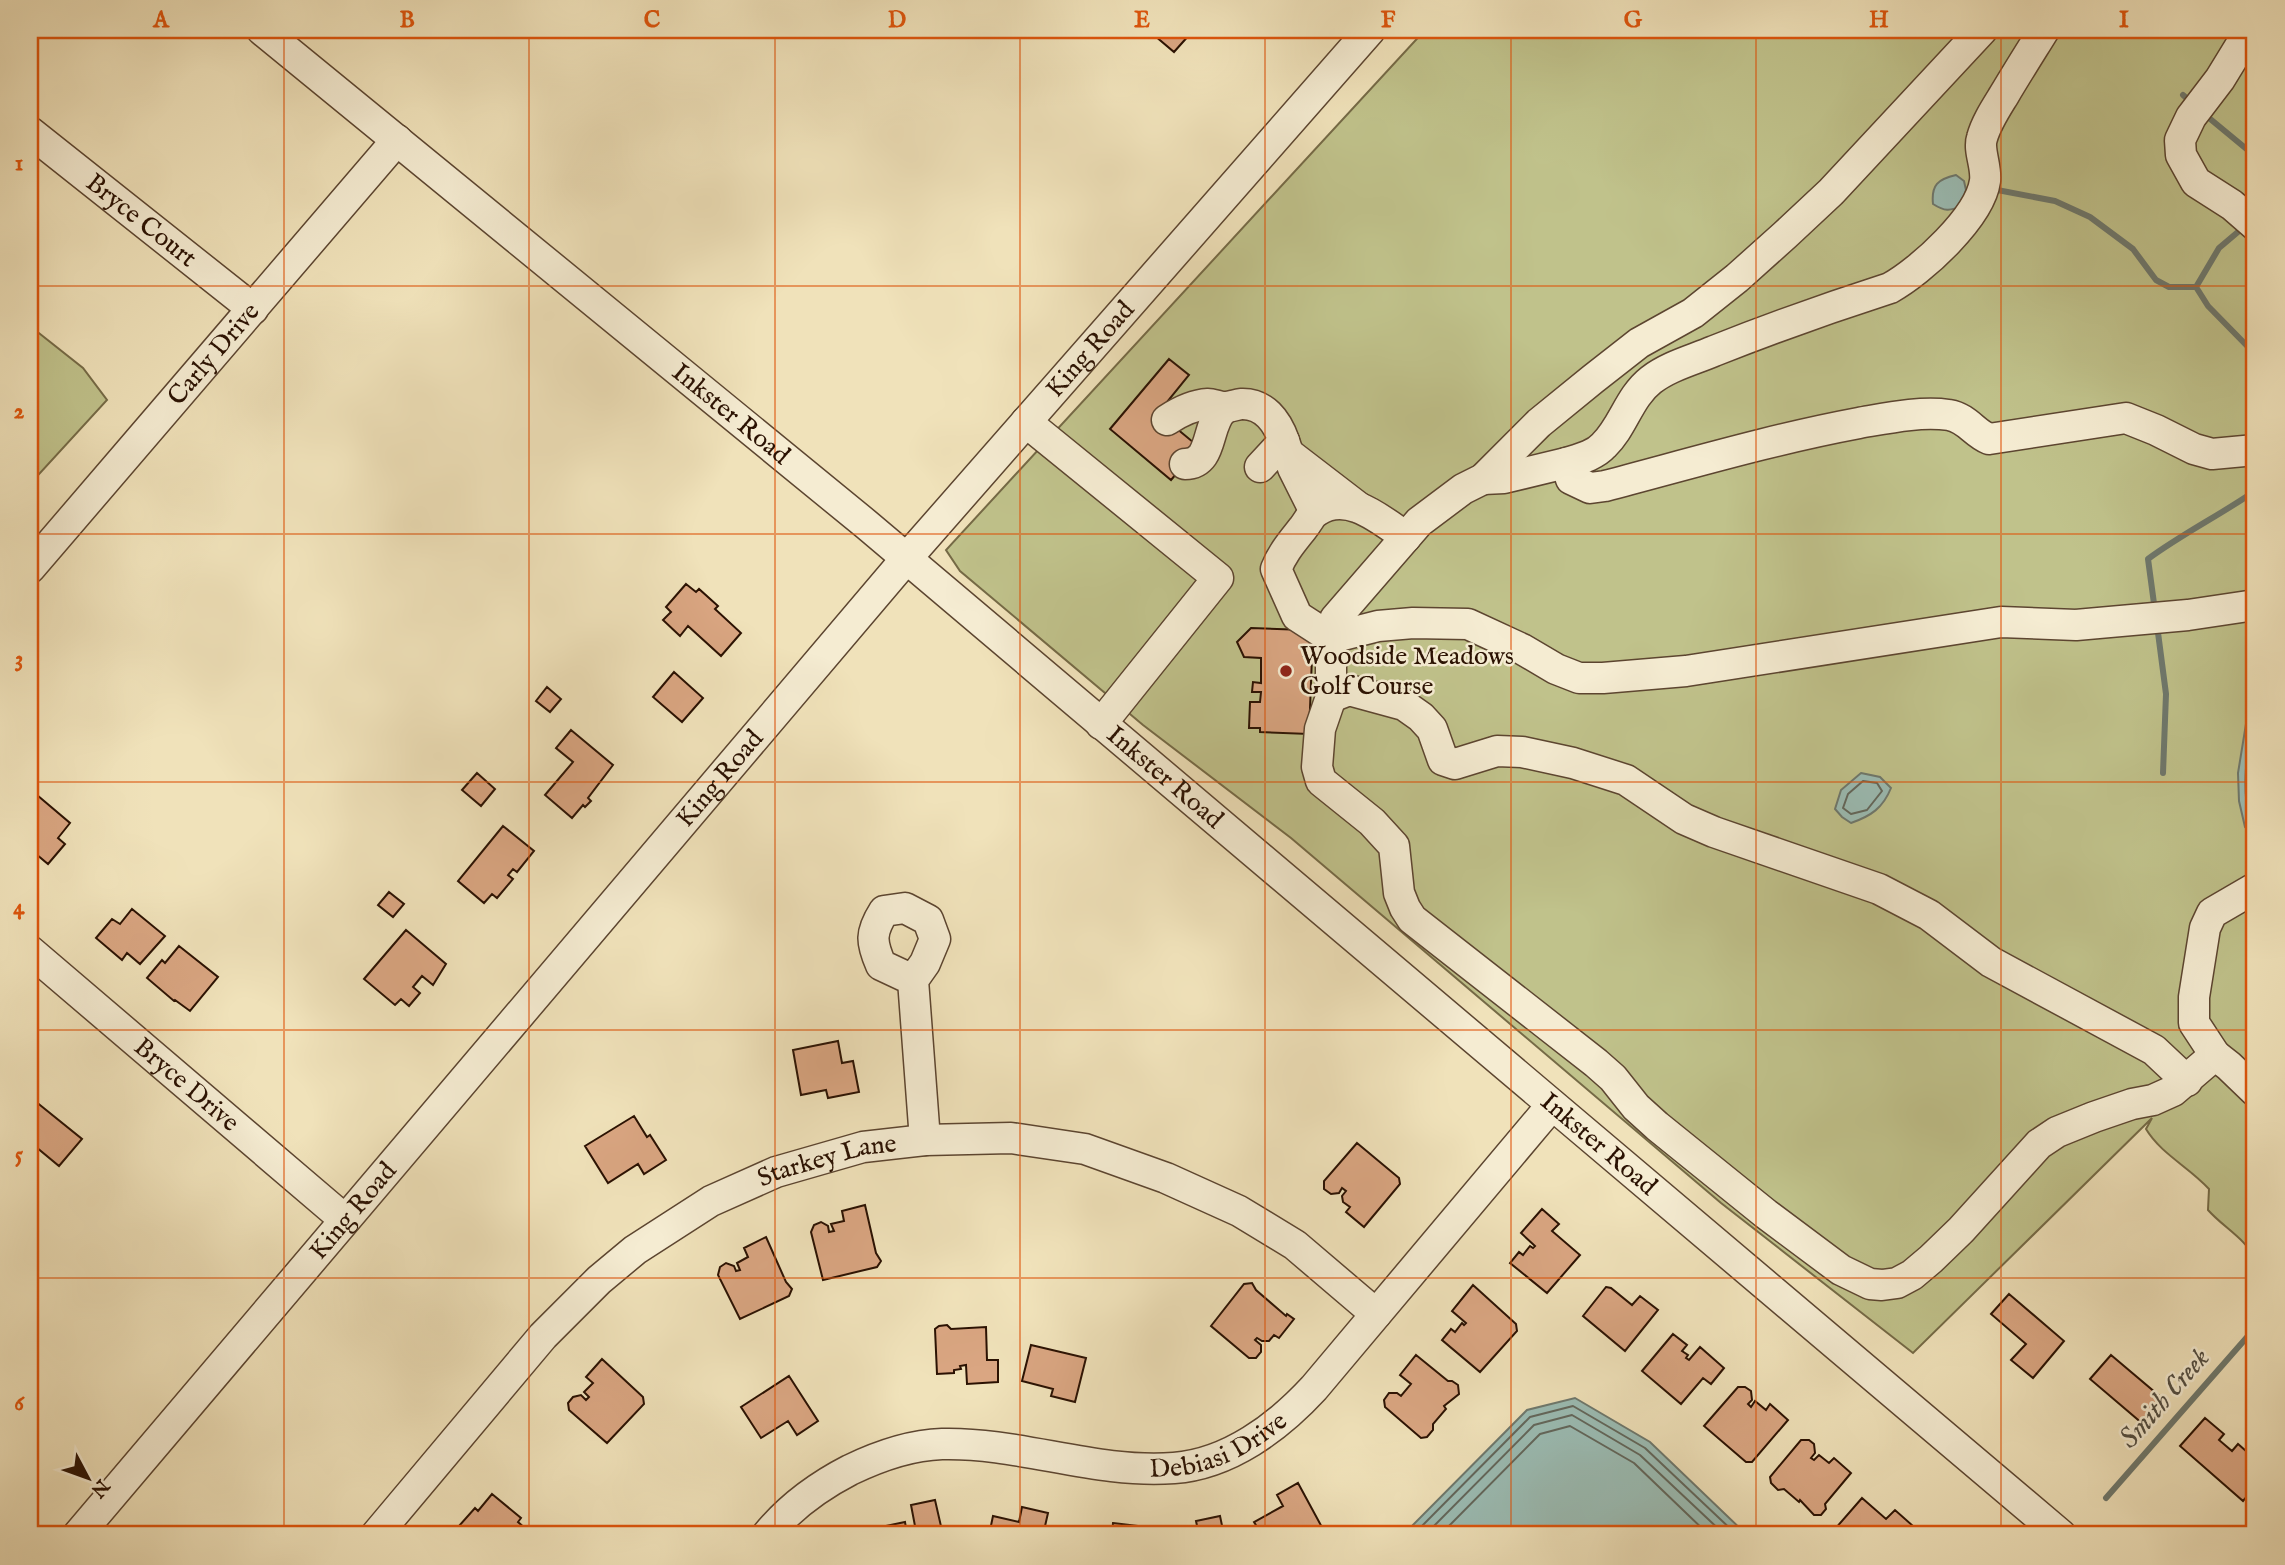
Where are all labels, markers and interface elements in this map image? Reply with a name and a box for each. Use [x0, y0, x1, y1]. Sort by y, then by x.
text: A [152, 6, 170, 35]
text: B [399, 6, 415, 35]
text: C [644, 6, 661, 35]
text: D [888, 6, 906, 35]
text: E [1134, 6, 1150, 35]
text: F [1381, 6, 1396, 35]
text: G [1624, 6, 1643, 35]
text: H [1869, 6, 1889, 35]
text: I [2119, 6, 2129, 35]
text: 1 [15, 149, 23, 178]
street label: Bryce Court [79, 166, 203, 274]
street label: King Road [1039, 294, 1142, 405]
street label: Carly Drive [160, 296, 267, 412]
street label: Inkster Road [665, 356, 797, 472]
text: 2 [14, 397, 25, 426]
place label: Woodside Meadows Golf Course [1300, 640, 1514, 703]
text: 3 [15, 645, 23, 674]
marker: Woodside Meadows Golf Course [1278, 663, 1294, 679]
street label: Inkster Road [1100, 718, 1230, 836]
street label: King Road [669, 723, 771, 834]
text: 4 [13, 893, 25, 922]
street label: Bryce Drive [127, 1030, 246, 1139]
street label: Inkster Road [1533, 1085, 1664, 1203]
street label: Starkey Lane [752, 1127, 898, 1195]
text: 5 [15, 1141, 24, 1170]
street label: King Road [302, 1155, 404, 1267]
water label: Smith Creek [2112, 1342, 2218, 1456]
text: 6 [14, 1389, 25, 1418]
street label: Debiasi Drive [1149, 1405, 1294, 1485]
north arrow [52, 1442, 122, 1512]
text: N [85, 1473, 114, 1502]

